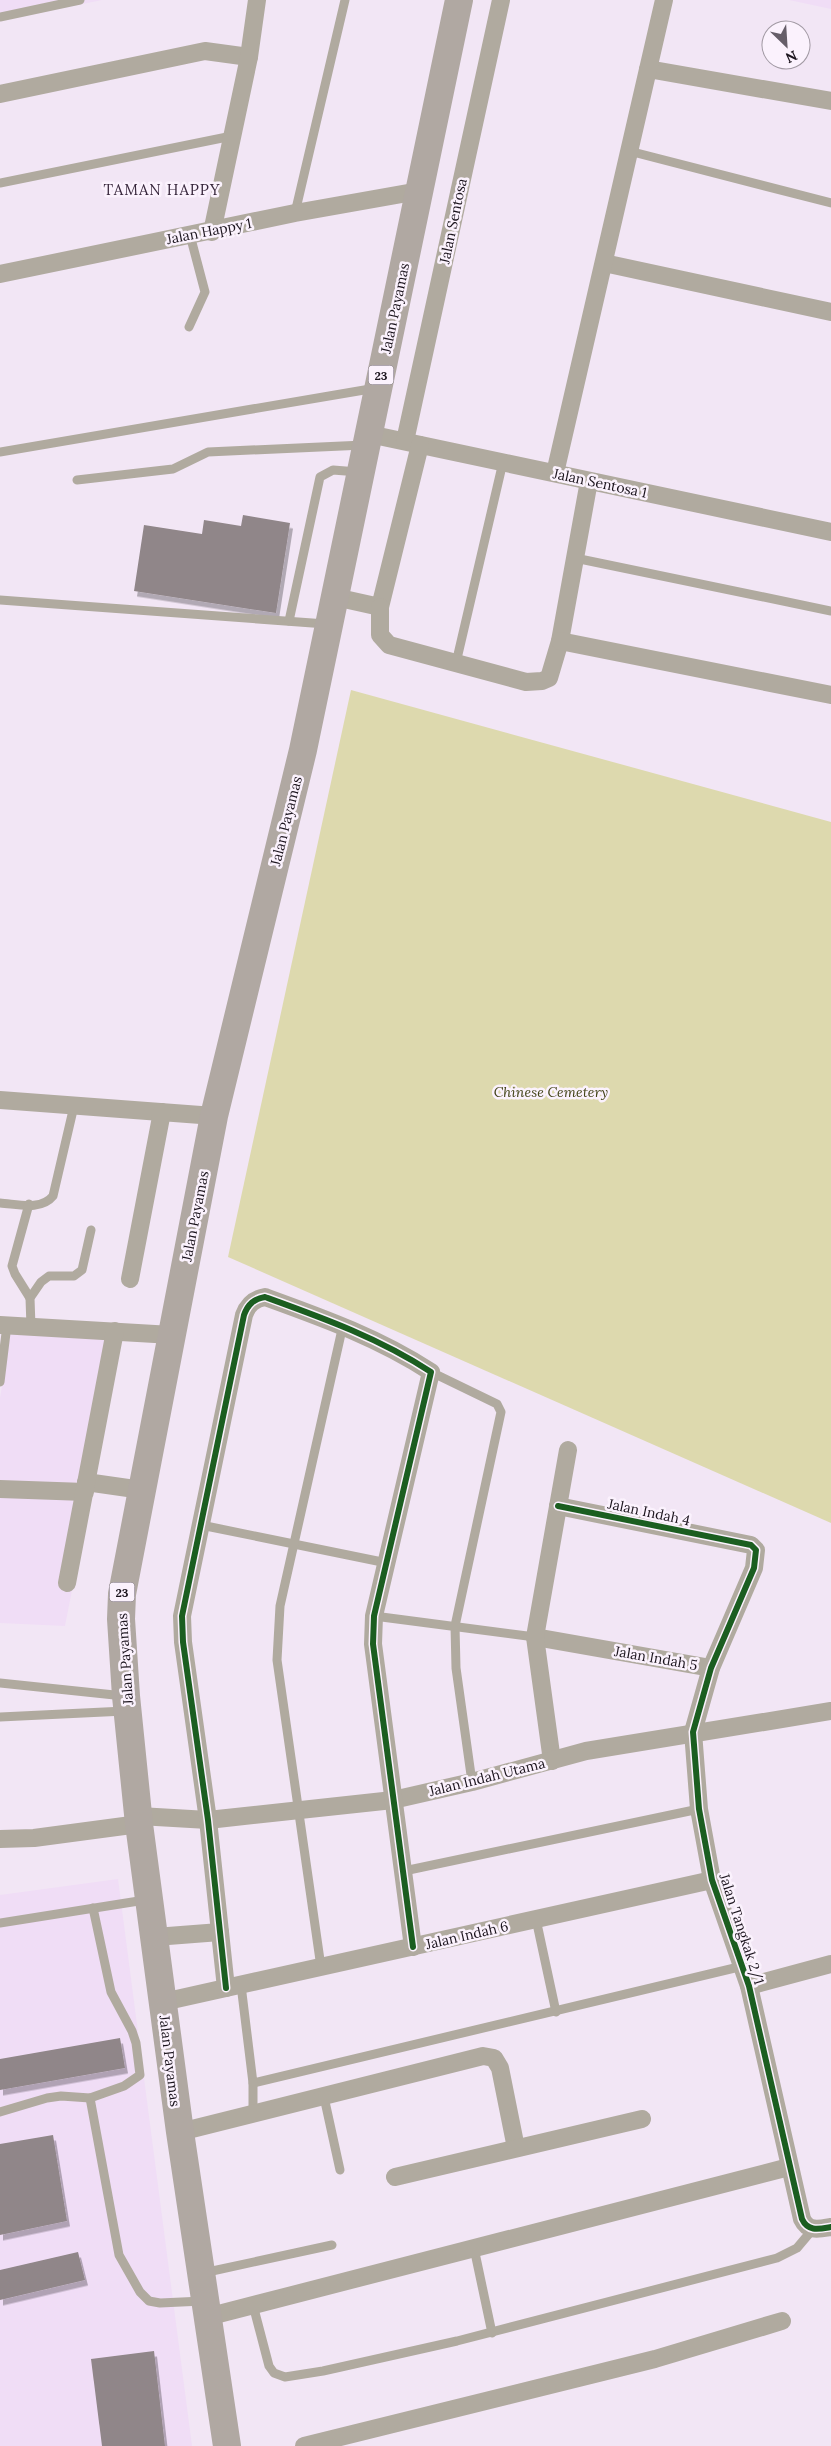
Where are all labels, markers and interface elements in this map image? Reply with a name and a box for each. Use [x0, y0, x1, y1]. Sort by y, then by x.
north arrow [761, 20, 811, 70]
text: N [783, 46, 800, 67]
street label: Jalan Sentosa [435, 177, 471, 266]
district label: TAMAN HAPPY [104, 180, 220, 199]
street label: Jalan Happy 1 [164, 214, 253, 248]
street label: Jalan Payamas [376, 261, 413, 356]
road number: 23 [368, 366, 394, 384]
street label: Jalan Sentosa 1 [550, 464, 649, 502]
street label: Jalan Payamas [266, 774, 306, 869]
park label: Chinese Cemetery [494, 1083, 608, 1101]
street label: Jalan Payamas [177, 1169, 213, 1264]
street label: Jalan Indah 4 [605, 1494, 692, 1530]
road number: 23 [110, 1582, 134, 1601]
street label: Jalan Payamas [113, 1613, 137, 1706]
street label: Jalan Indah 5 [612, 1642, 699, 1674]
street label: Jalan Indah Utama [426, 1754, 547, 1800]
street label: Jalan Tangkak 2/1 [715, 1870, 768, 1987]
street label: Jalan Indah 6 [423, 1917, 510, 1953]
street label: Jalan Payamas [155, 2013, 185, 2108]

